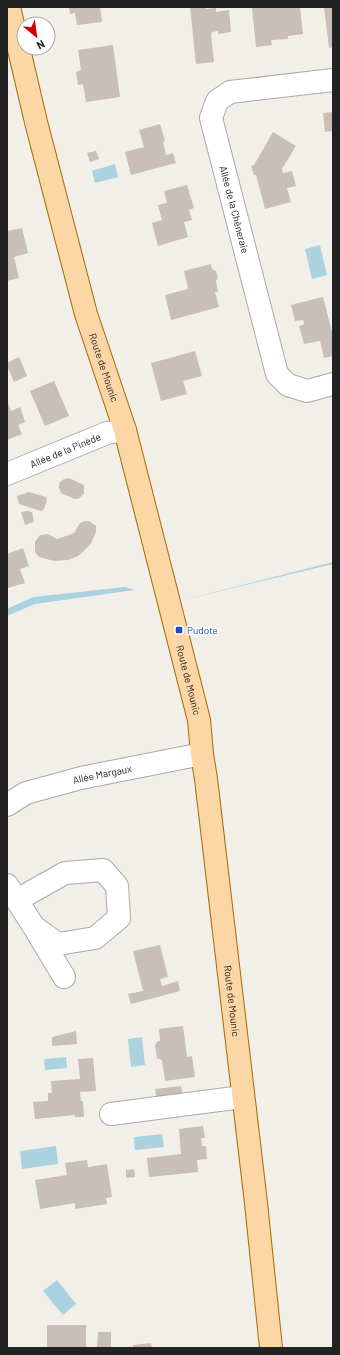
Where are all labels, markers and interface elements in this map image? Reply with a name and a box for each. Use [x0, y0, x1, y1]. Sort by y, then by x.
north arrow [16, 16, 56, 56]
text: N [35, 38, 47, 53]
street label: Allée de la Chêneraie [218, 165, 252, 254]
street label: Route de Mounic [87, 332, 121, 403]
street label: Allée de la Pinède [28, 430, 103, 470]
place label: Pudote [187, 624, 218, 636]
marker: Pudote [174, 625, 184, 635]
street label: Route de Mounic [174, 644, 203, 716]
street label: Allée Margaux [71, 762, 133, 786]
street label: Route de Mounic [222, 964, 242, 1037]

